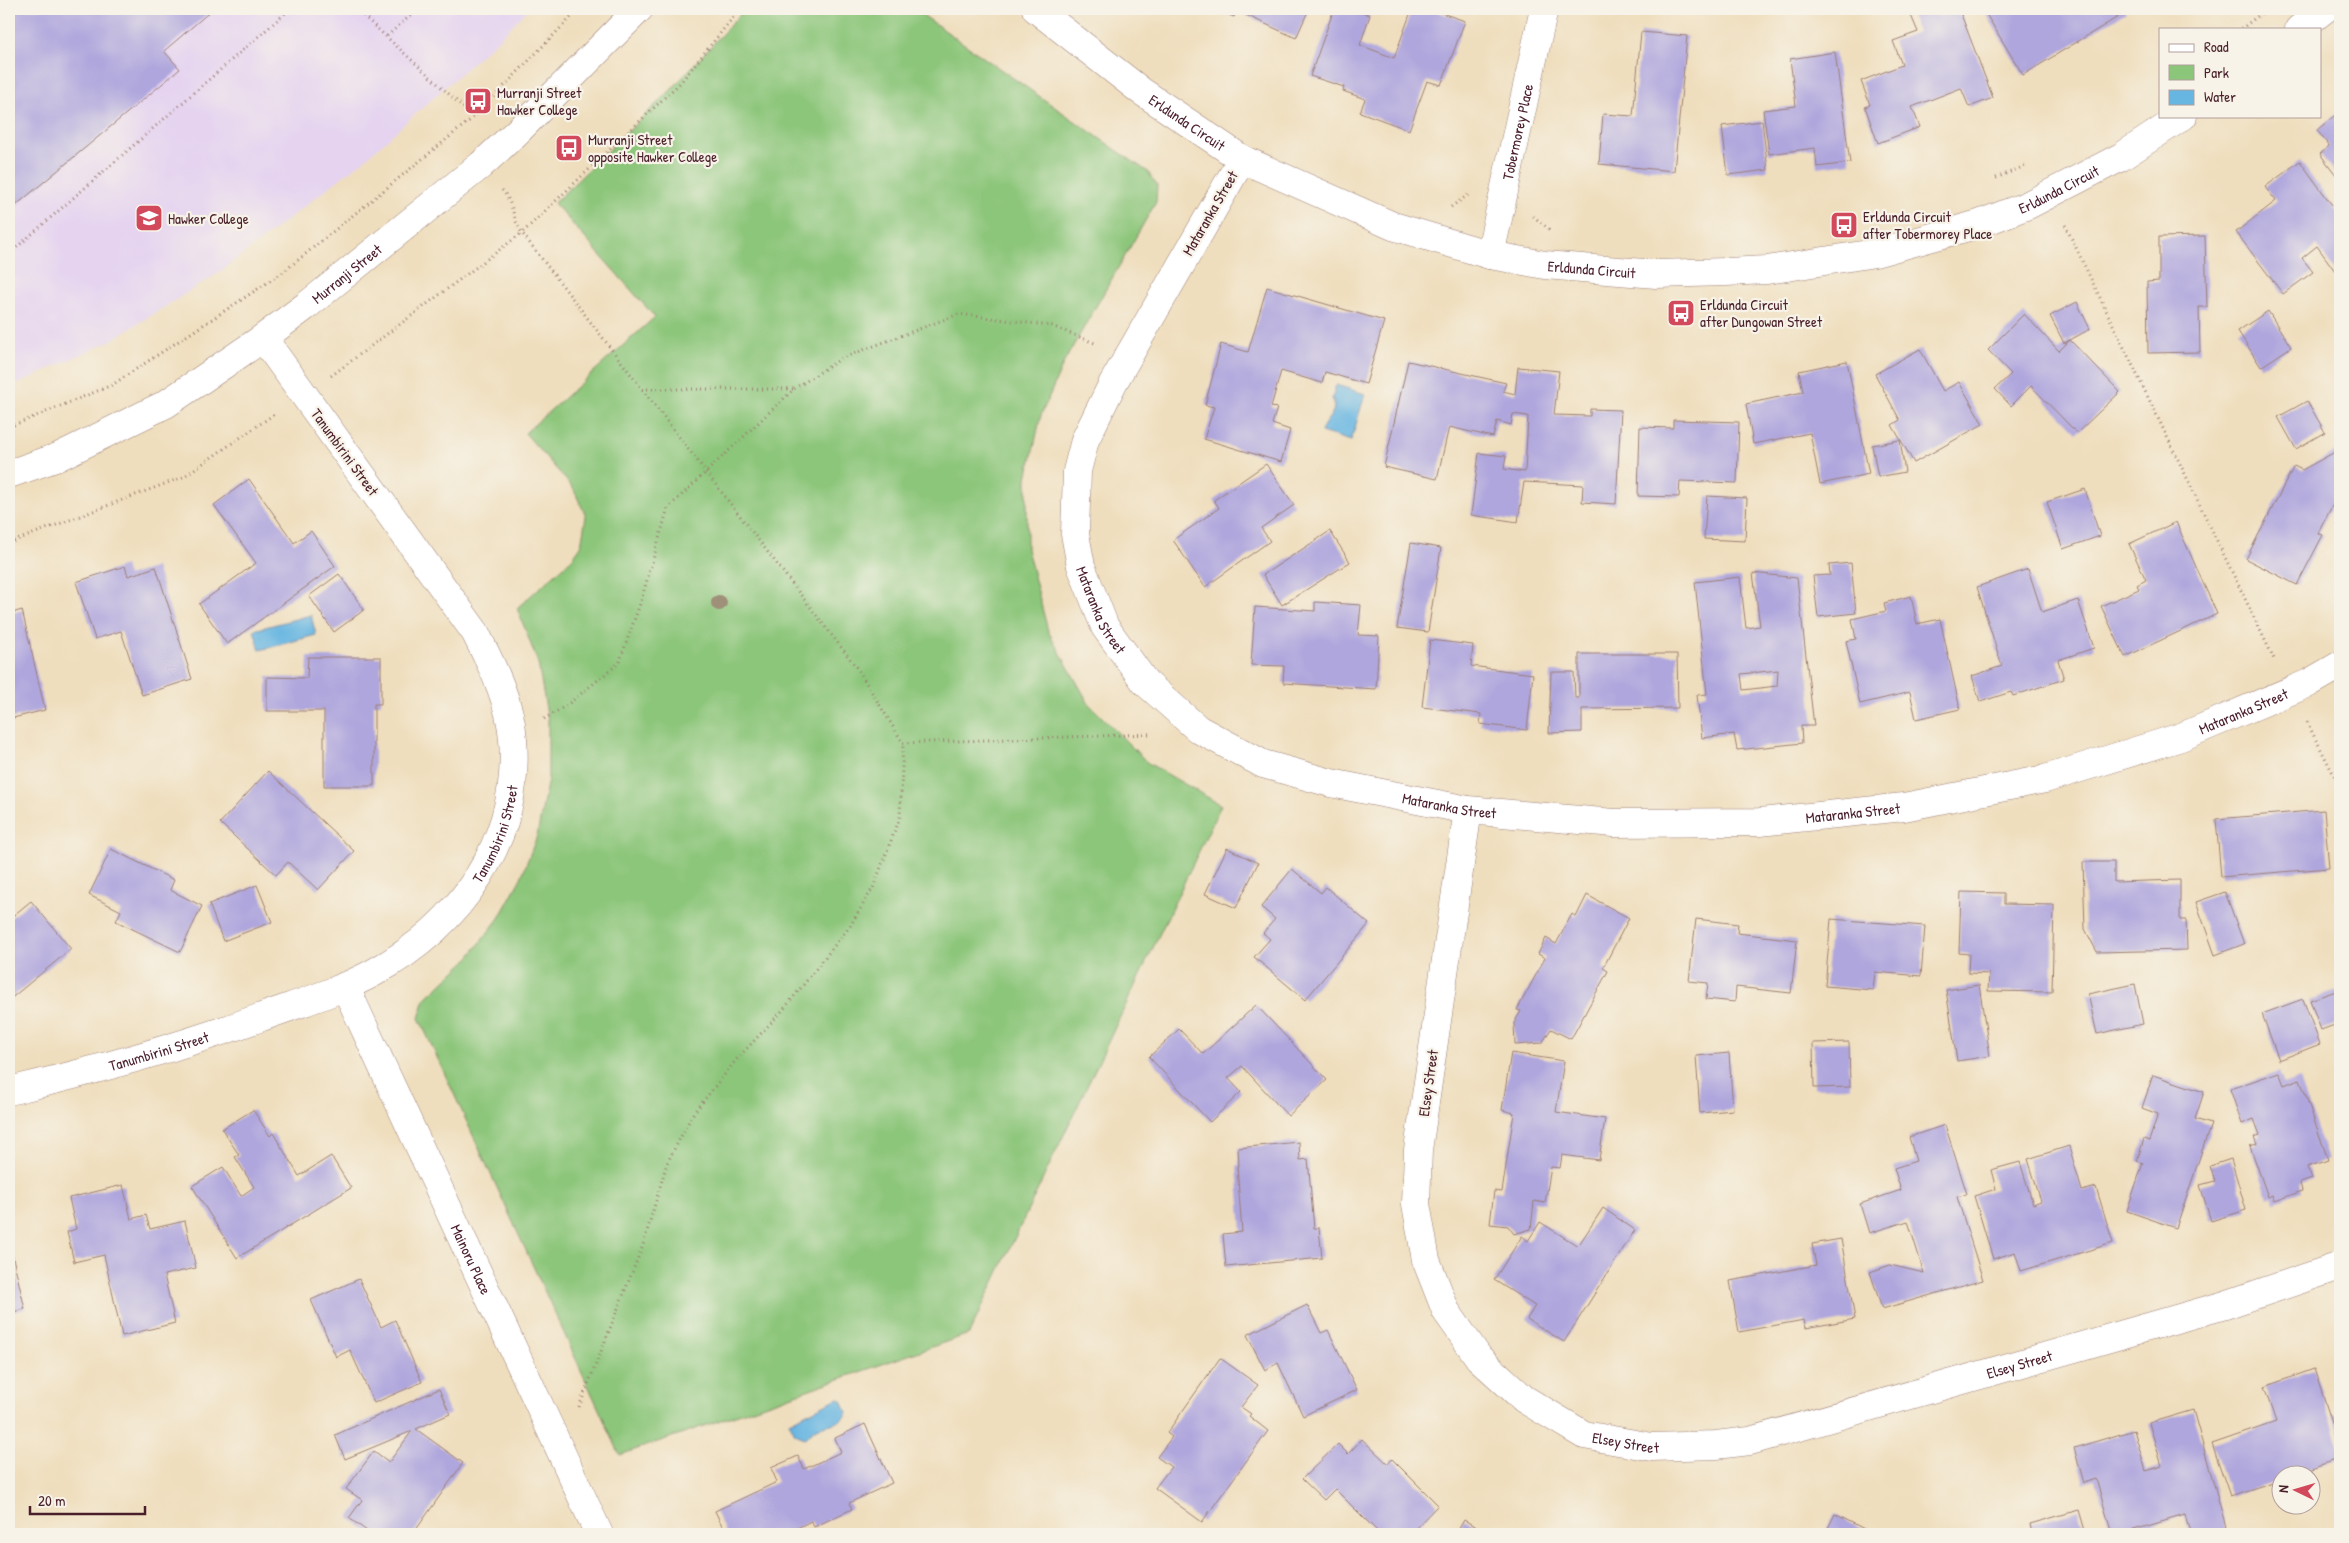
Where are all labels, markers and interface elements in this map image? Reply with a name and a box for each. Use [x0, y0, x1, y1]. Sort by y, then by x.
legend [2159, 28, 2322, 118]
text: Road [2204, 36, 2229, 57]
text: Park [2204, 62, 2229, 83]
place label: Murranji Street Hawker College [497, 82, 582, 120]
street label: Tobermorey Place [1496, 82, 1538, 182]
bus stop icon: Murranji Street Hawker College [463, 86, 493, 116]
text: Water [2204, 86, 2236, 107]
street label: Erldunda Circuit [1145, 89, 1230, 156]
place label: Murranji Street opposite Hawker College [588, 129, 717, 167]
bus stop icon: Murranji Street opposite Hawker College [554, 133, 584, 163]
street label: Erldunda Circuit [2015, 159, 2103, 218]
street label: Mataranka Street [1177, 166, 1243, 259]
school or university icon: Hawker College [134, 203, 164, 233]
place label: Erldunda Circuit after Tobermorey Place [1863, 206, 1992, 244]
place label: Hawker College [168, 208, 249, 229]
bus stop icon: Erldunda Circuit after Tobermorey Place [1829, 210, 1859, 240]
street label: Murranji Street [307, 238, 387, 308]
street label: Erldunda Circuit [1547, 255, 1637, 283]
place label: Erldunda Circuit after Dungowan Street [1700, 294, 1823, 332]
bus stop icon: Erldunda Circuit after Dungowan Street [1666, 298, 1696, 328]
street label: Tanumbirini Street [306, 404, 384, 501]
street label: Mataranka Street [1072, 563, 1132, 658]
street label: Mataranka Street [2195, 682, 2292, 739]
street label: Tanumbirini Street [467, 783, 522, 887]
street label: Mataranka Street [1401, 787, 1498, 823]
street label: Mataranka Street [1805, 797, 1902, 828]
street label: Tanumbirini Street [106, 1026, 212, 1076]
street label: Elsey Street [1413, 1047, 1443, 1118]
street label: Mainoru Place [446, 1221, 497, 1298]
street label: Elsey Street [1984, 1344, 2055, 1383]
street label: Elsey Street [1591, 1426, 1660, 1458]
north arrow [2272, 1466, 2322, 1516]
scale bar [30, 1483, 145, 1515]
text: N [2273, 1484, 2292, 1493]
text: 20 m [38, 1490, 65, 1511]

